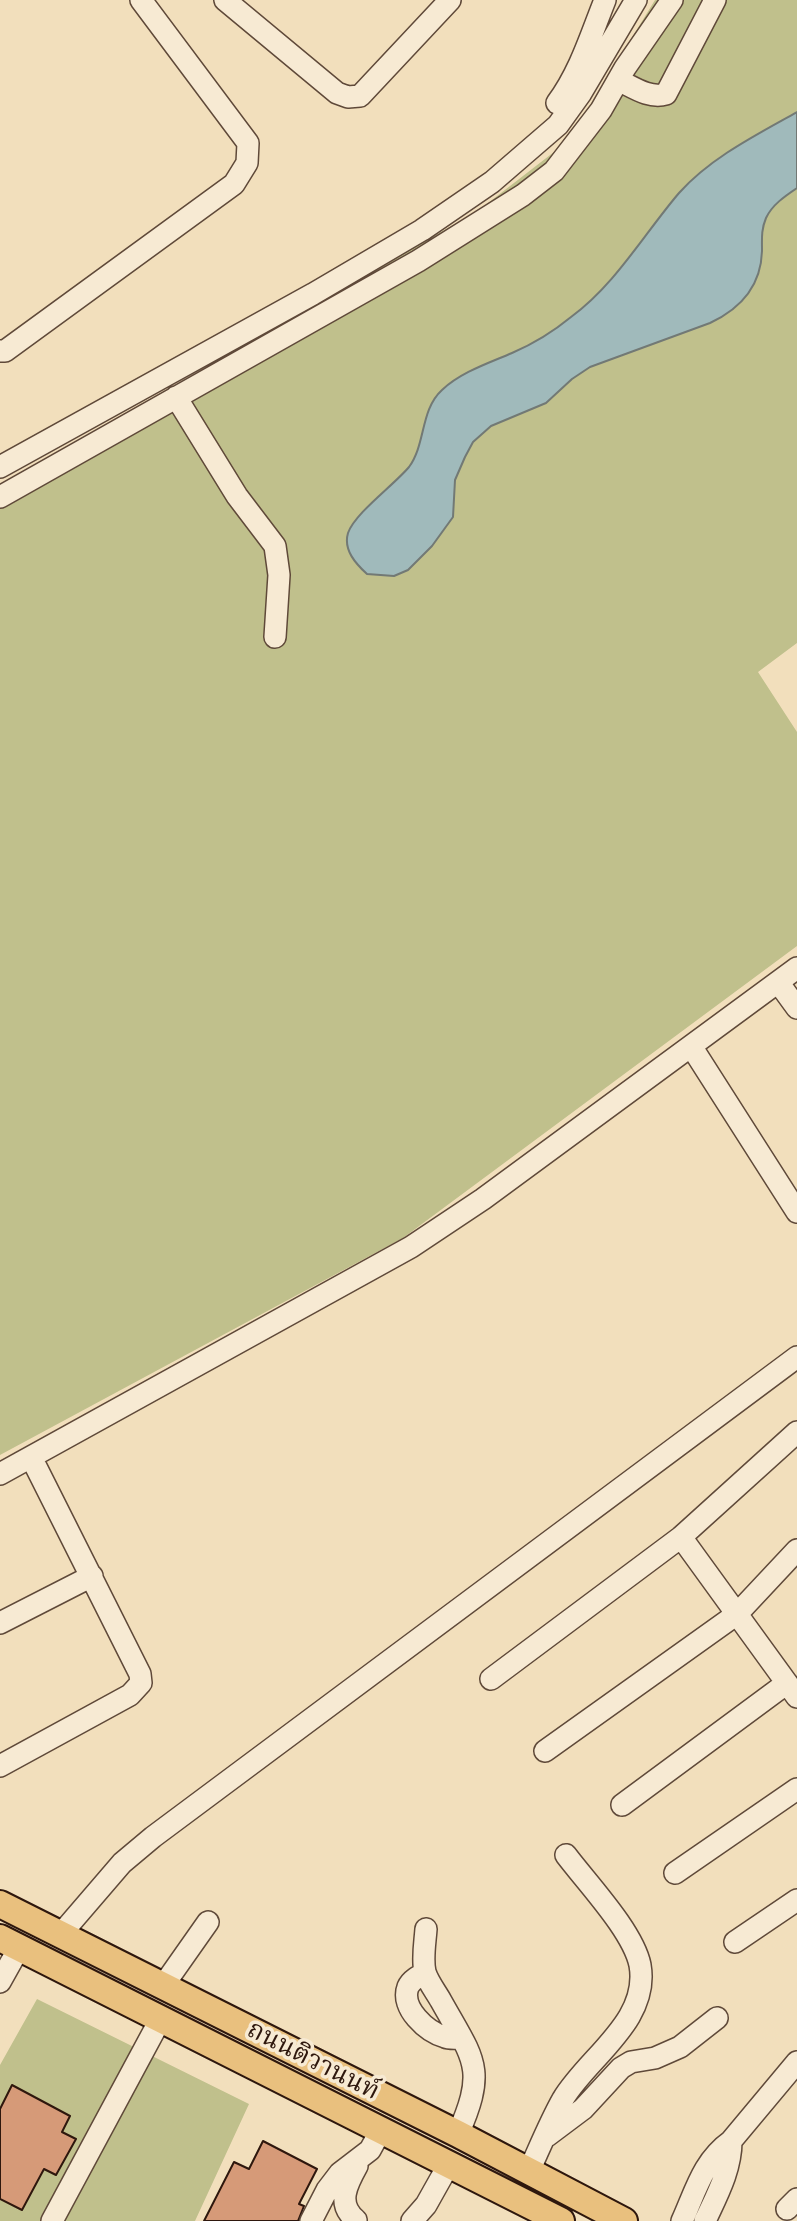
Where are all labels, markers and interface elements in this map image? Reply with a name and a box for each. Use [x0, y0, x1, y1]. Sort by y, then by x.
street label: ถนนติวานนท์ [242, 2014, 384, 2108]

